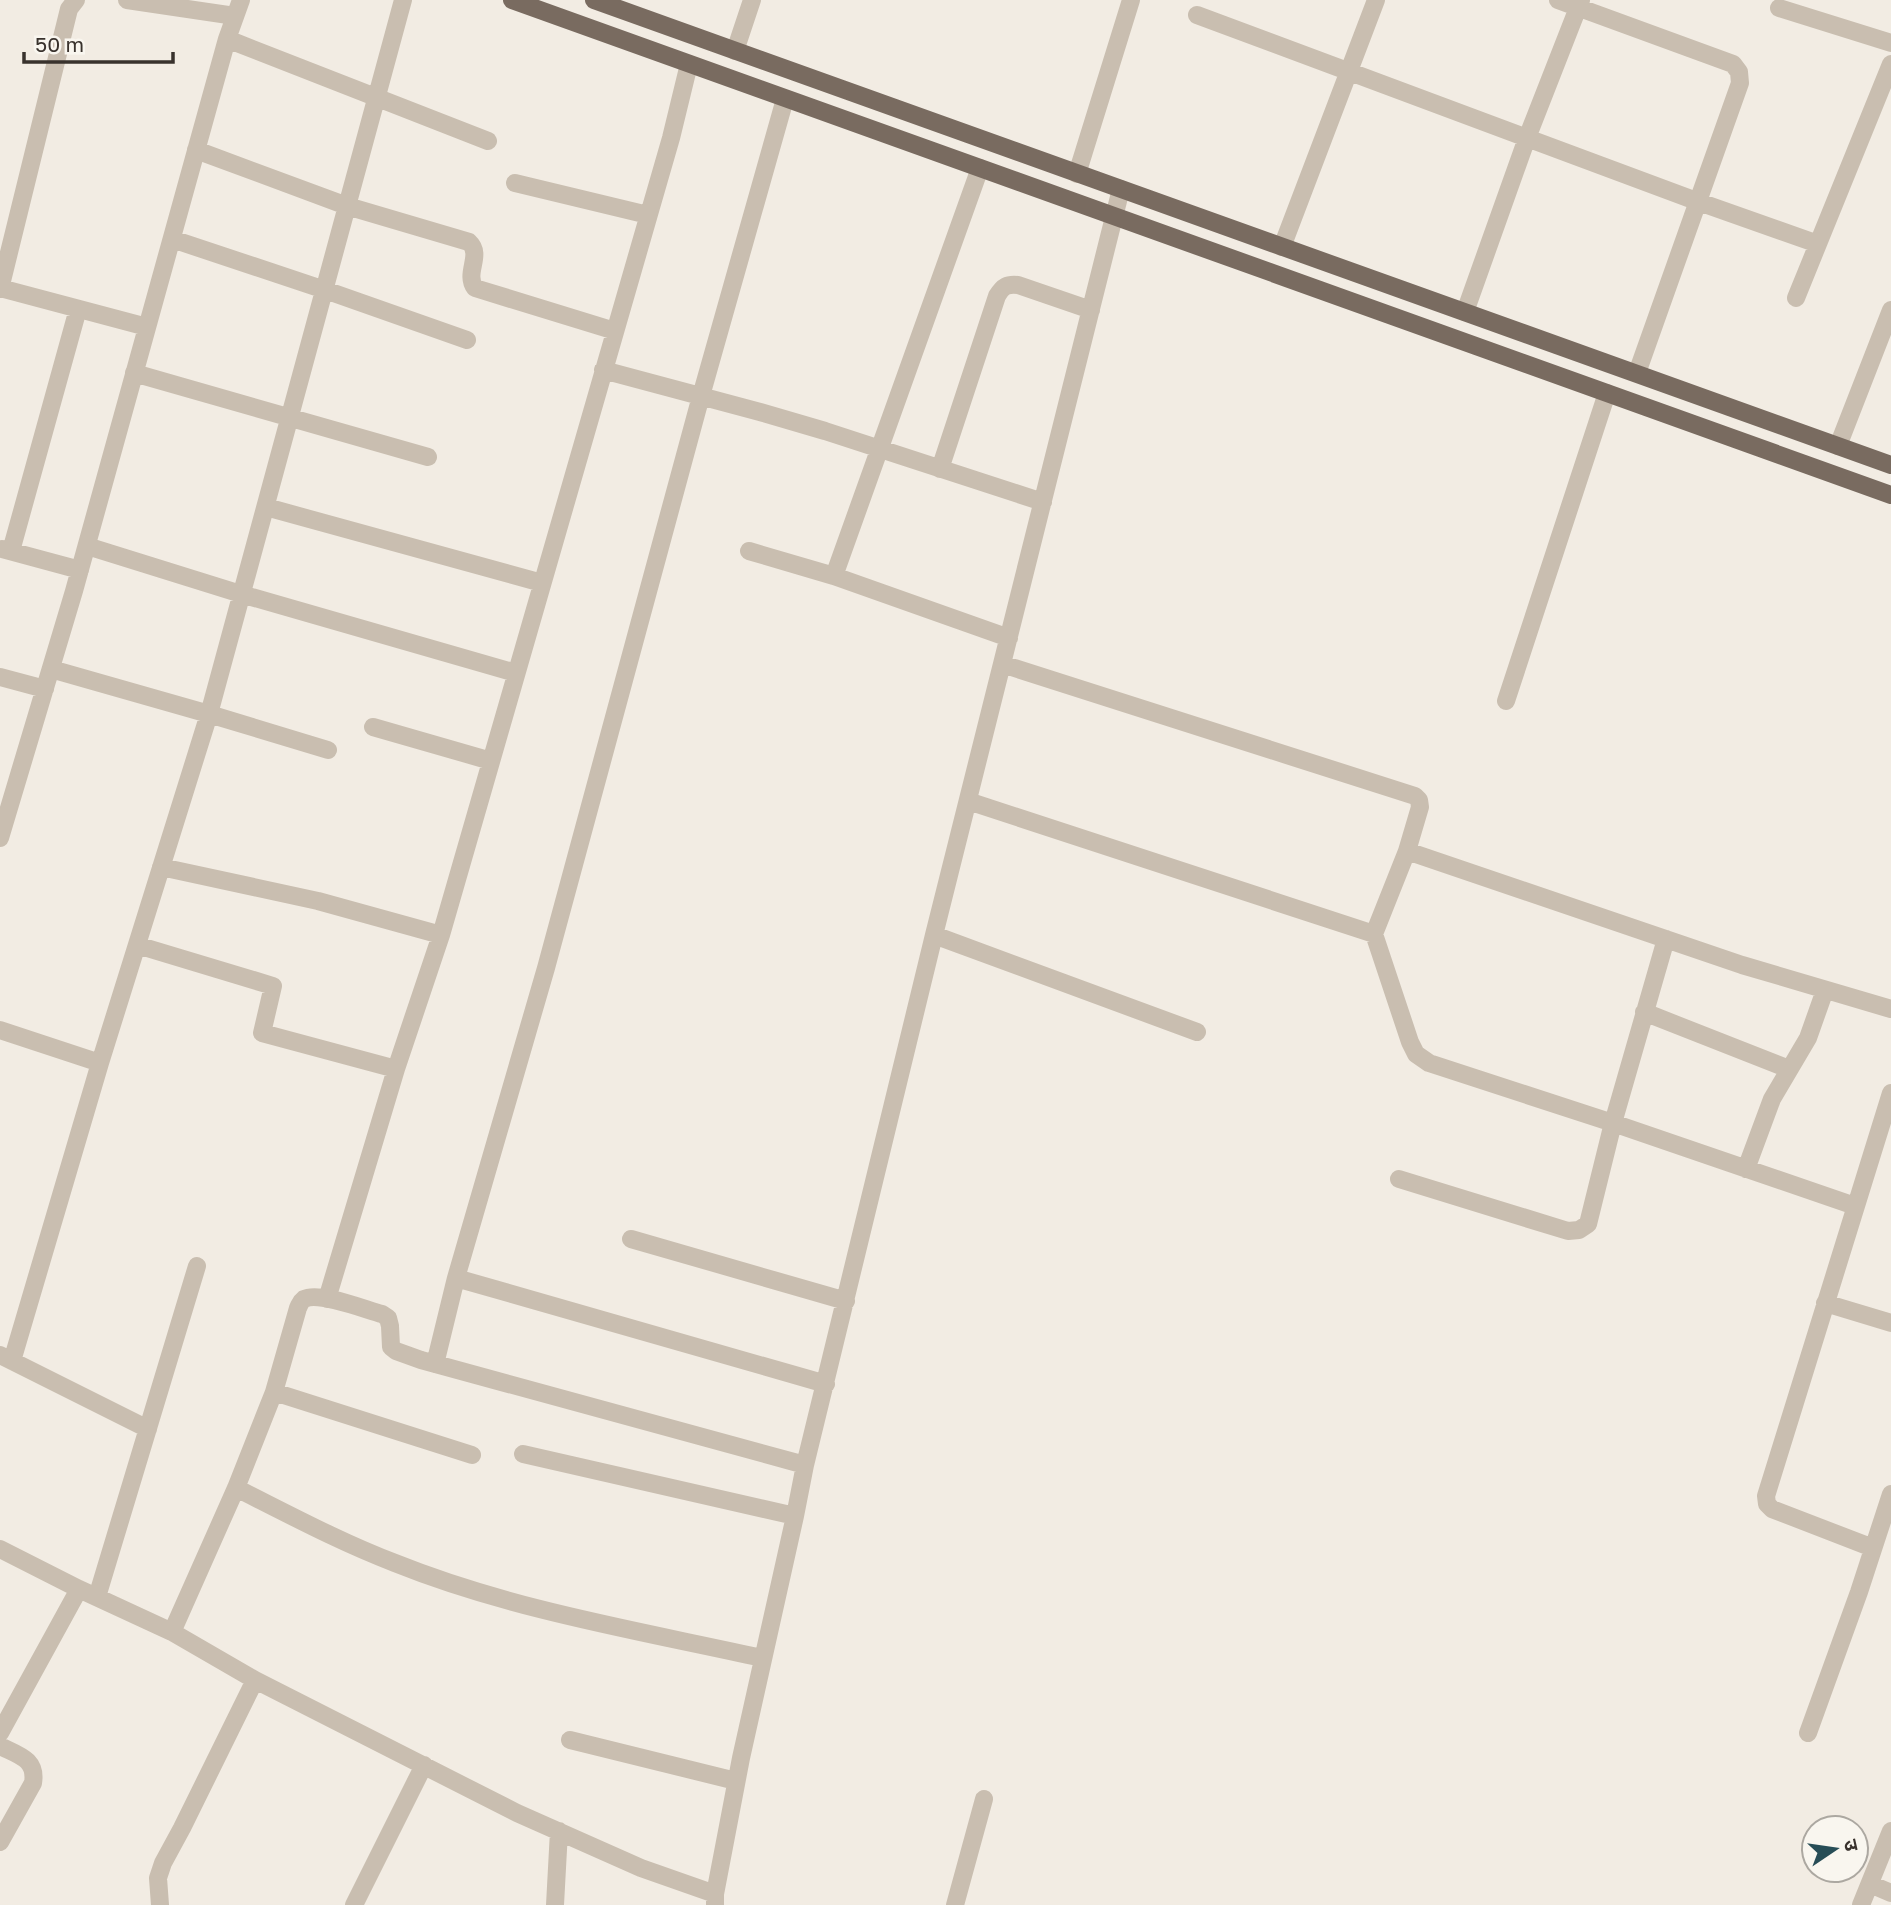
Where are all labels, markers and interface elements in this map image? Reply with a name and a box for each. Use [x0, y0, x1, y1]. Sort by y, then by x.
scale bar [24, 21, 173, 65]
text: 50 m [35, 31, 84, 57]
north arrow [1800, 1814, 1870, 1884]
text: उ [1840, 1837, 1865, 1854]

